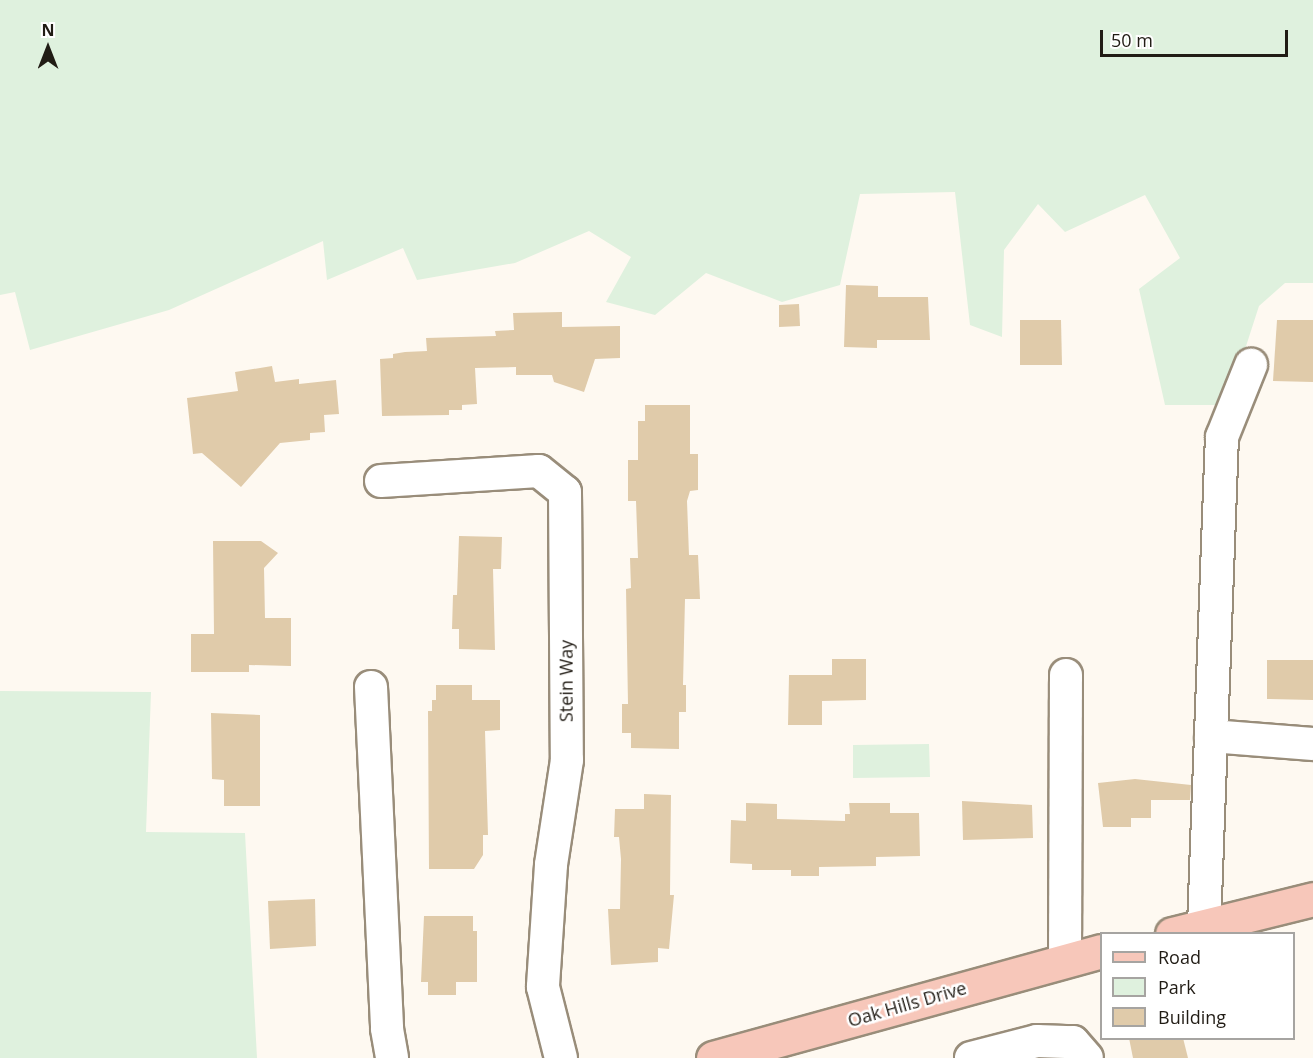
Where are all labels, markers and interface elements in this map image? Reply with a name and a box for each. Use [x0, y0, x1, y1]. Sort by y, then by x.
north arrow [18, 18, 78, 78]
scale bar [1103, 18, 1290, 56]
text: N [41, 19, 55, 41]
text: 50 m [1111, 28, 1153, 52]
street label: Stein Way [555, 640, 577, 722]
legend [1100, 932, 1295, 1040]
text: Road [1158, 945, 1201, 969]
text: Park [1158, 975, 1196, 999]
street label: Oak Hills Drive [845, 977, 969, 1031]
text: Building [1158, 1005, 1226, 1029]

